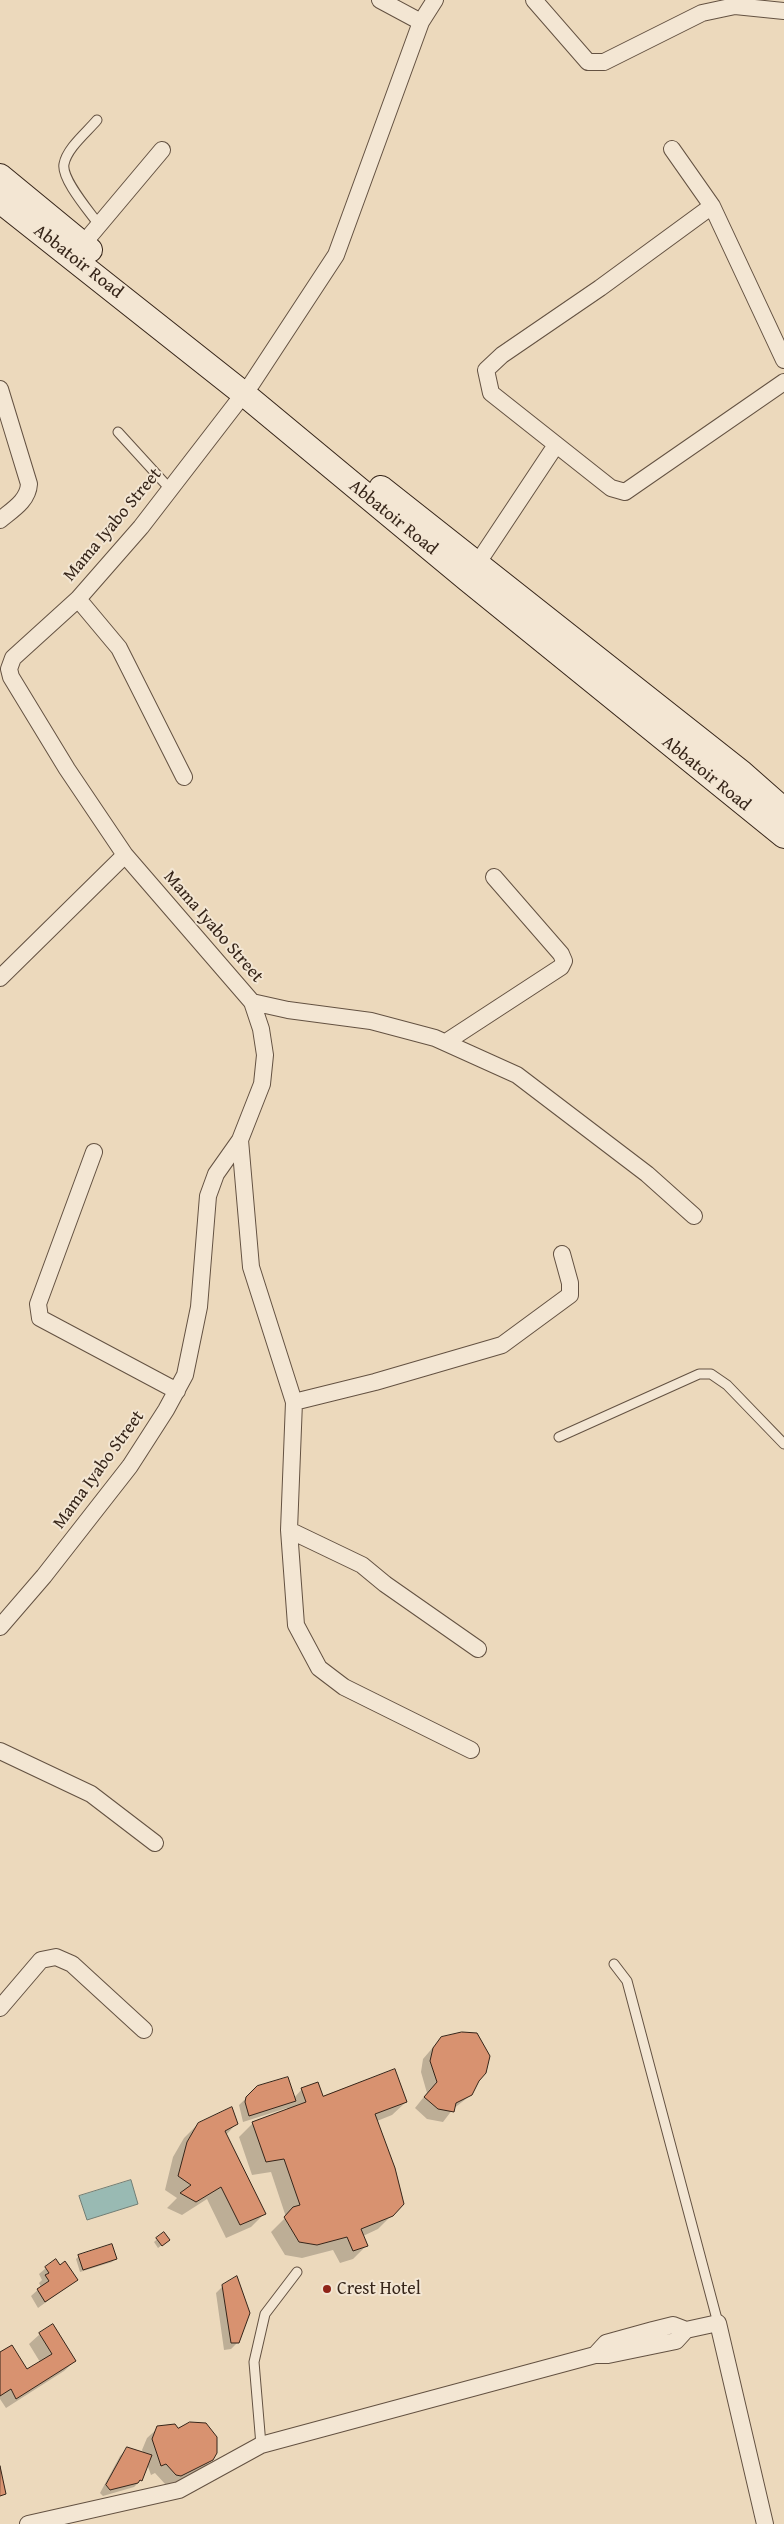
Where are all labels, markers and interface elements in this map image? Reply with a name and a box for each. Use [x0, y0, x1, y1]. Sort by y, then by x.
street label: Abbatoir Road [29, 220, 127, 304]
street label: Mama Iyabo Street [59, 464, 167, 586]
street label: Abbatoir Road [344, 476, 442, 560]
street label: Abbatoir Road [657, 732, 755, 816]
street label: Mama Iyabo Street [159, 867, 267, 987]
street label: Mama Iyabo Street [49, 1407, 149, 1533]
place label: Crest Hotel [337, 2278, 421, 2300]
marker: Crest Hotel [321, 2283, 333, 2295]

